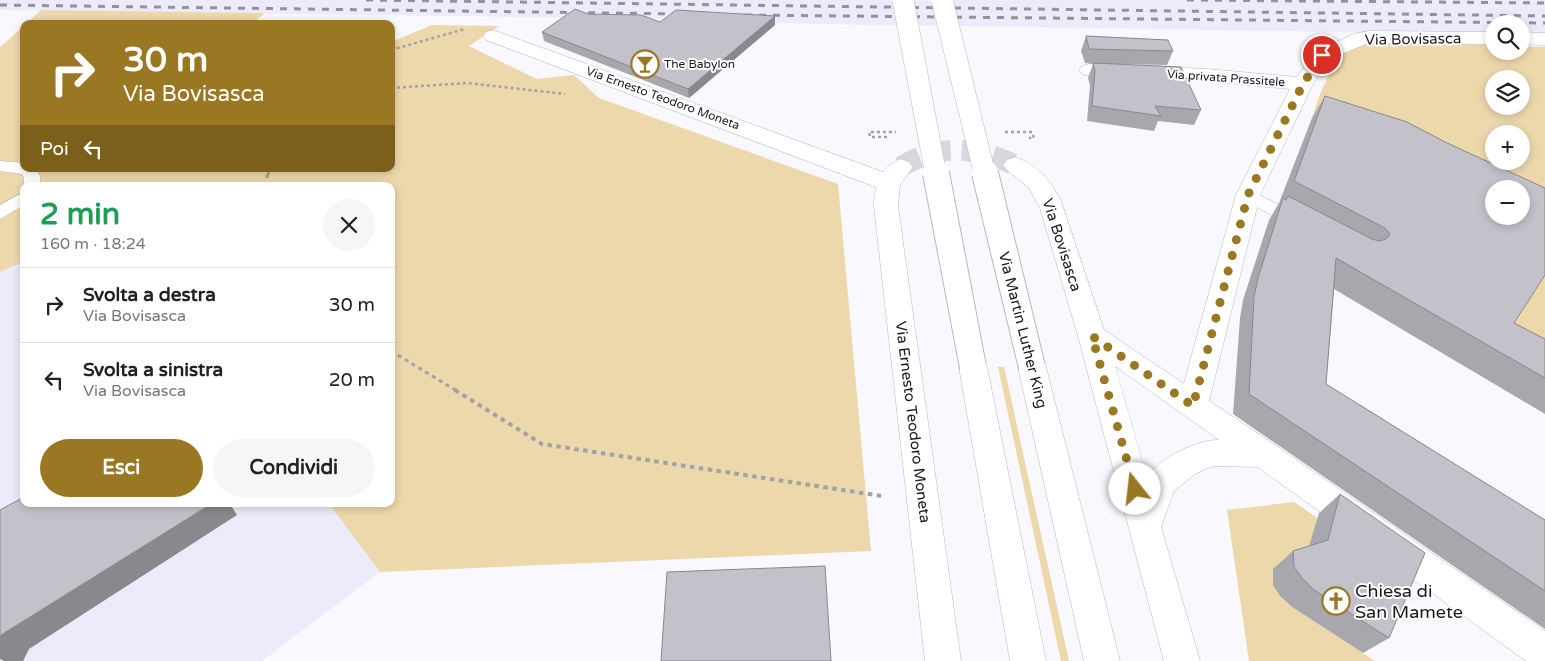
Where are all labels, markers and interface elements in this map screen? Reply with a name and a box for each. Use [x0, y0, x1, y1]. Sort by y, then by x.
map controls [1485, 15, 1530, 225]
button: search [1485, 15, 1530, 60]
street label: Via Bovisasca [1365, 29, 1461, 49]
pin [1301, 34, 1343, 76]
text: 30 m [123, 39, 208, 81]
icon: right [40, 40, 105, 105]
icon: arrive [1308, 41, 1336, 69]
bar icon: The Babylon [630, 49, 660, 79]
place label: The Babylon [664, 57, 735, 71]
street label: Via Ernesto Teodoro Moneta [584, 64, 742, 132]
street label: Via privata Prassitele [1166, 67, 1286, 89]
button: layers [1485, 70, 1530, 115]
text: Via Bovisasca [123, 81, 265, 107]
button: + [1485, 125, 1530, 170]
icon: left [79, 135, 107, 163]
text: Poi [40, 138, 69, 160]
button: − [1485, 180, 1530, 225]
text: 2 min [40, 196, 120, 233]
street label: Via Bovisasca [1039, 196, 1085, 294]
button: close [323, 199, 375, 251]
text: 160 m · 18:24 [40, 234, 146, 254]
street label: Via Martin Luther King [995, 250, 1051, 410]
text: Svolta a destra [83, 284, 216, 306]
icon: right [40, 291, 68, 319]
text: 30 m [329, 294, 375, 316]
text: Via Bovisasca [83, 306, 186, 326]
street label: Via Ernesto Teodoro Moneta [892, 320, 934, 524]
text: Svolta a sinistra [83, 359, 223, 381]
icon: left [40, 366, 68, 394]
text: 20 m [329, 369, 375, 391]
text: Via Bovisasca [83, 381, 186, 401]
button: Esci [40, 439, 203, 497]
button: Condividi [213, 439, 375, 497]
position arrow [1108, 462, 1160, 514]
place label: Chiesa di San Mamete [1355, 580, 1463, 623]
church icon: Chiesa di San Mamete [1321, 586, 1351, 616]

